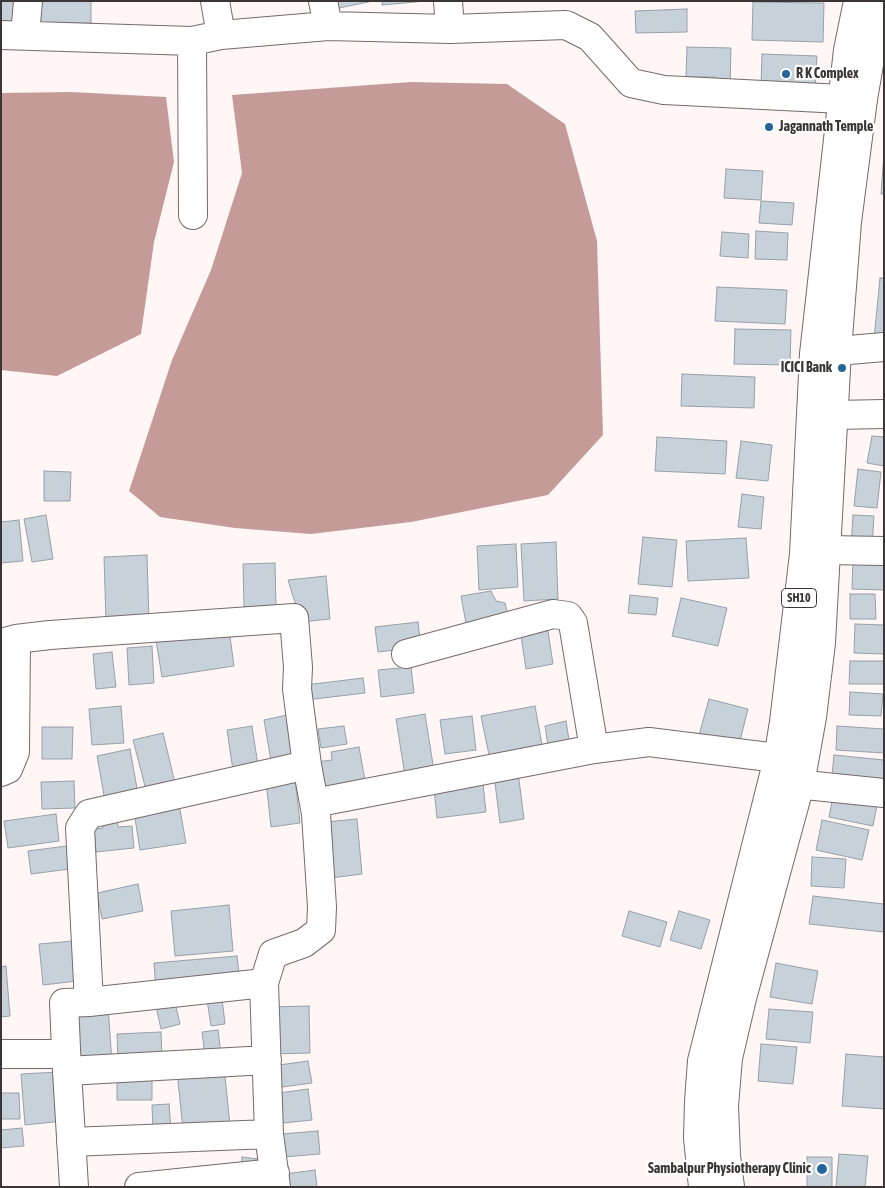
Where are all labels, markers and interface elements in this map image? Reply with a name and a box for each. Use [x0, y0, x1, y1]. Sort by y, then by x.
place label: R K Complex [796, 66, 859, 82]
marker: R K Complex [780, 68, 792, 80]
place label: Jagannath Temple [779, 119, 873, 135]
marker: Jagannath Temple [763, 121, 775, 133]
place label: ICICI Bank [781, 360, 832, 376]
marker: ICICI Bank [836, 362, 848, 374]
road number: SH10 [782, 588, 816, 608]
place label: Sambalpur Physiotherapy Clinic [648, 1161, 811, 1177]
marker: Sambalpur Physiotherapy Clinic [815, 1162, 829, 1176]

